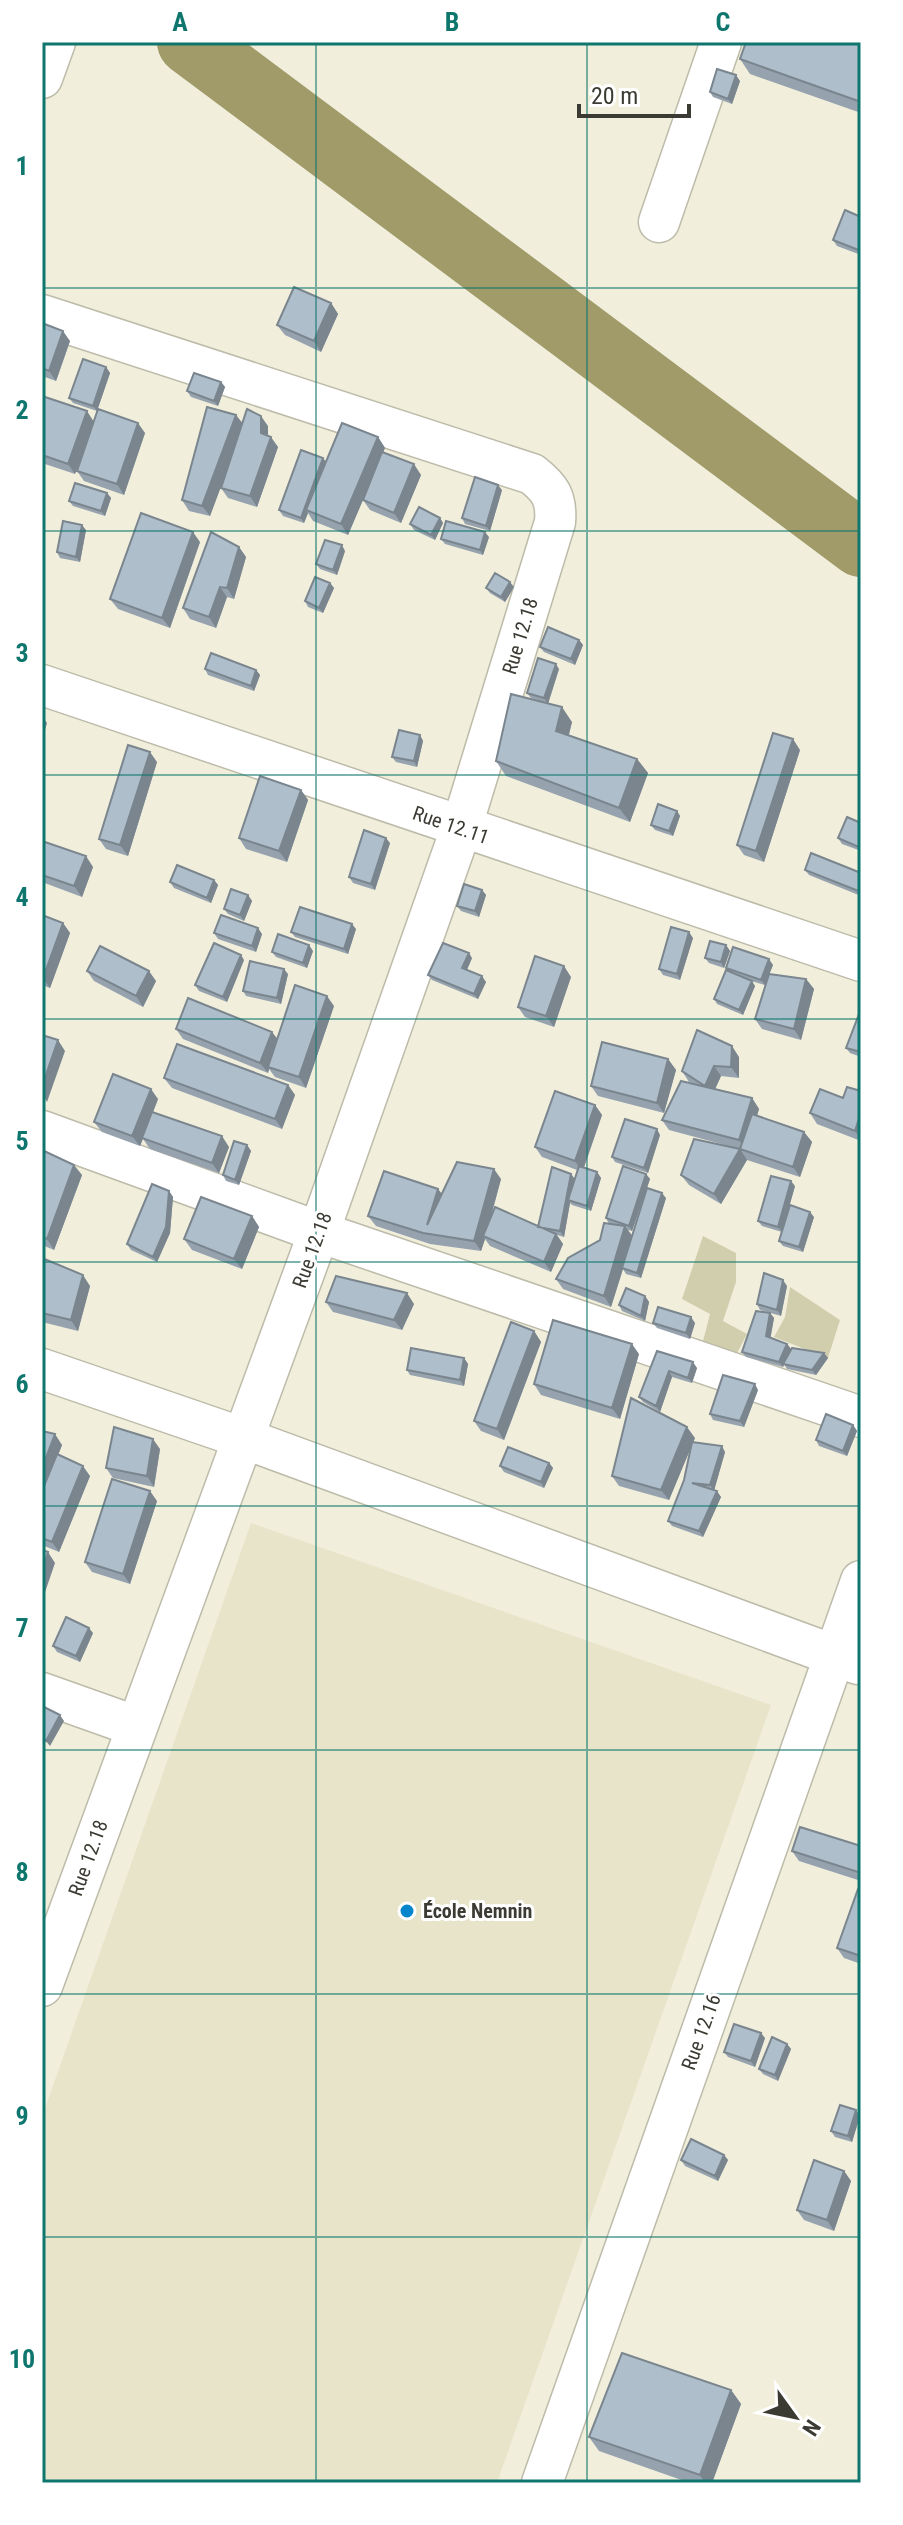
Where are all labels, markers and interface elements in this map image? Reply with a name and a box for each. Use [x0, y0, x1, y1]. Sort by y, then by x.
text: A [172, 7, 188, 37]
text: B [445, 7, 459, 37]
text: C [716, 7, 731, 37]
scale bar [579, 68, 689, 118]
text: 20 m [591, 82, 638, 110]
text: 1 [15, 151, 29, 181]
text: 2 [15, 395, 29, 425]
street label: Rue 12.18 [497, 595, 543, 677]
text: 3 [15, 638, 29, 668]
street label: Rue 12.11 [410, 801, 492, 849]
text: 4 [15, 882, 29, 912]
text: 5 [15, 1126, 29, 1156]
street label: Rue 12.18 [287, 1209, 337, 1291]
text: 6 [15, 1369, 29, 1399]
text: 7 [15, 1613, 29, 1643]
street label: Rue 12.18 [63, 1817, 113, 1899]
text: 8 [15, 1857, 29, 1887]
place label: École Nemnin [423, 1899, 532, 1923]
marker: École Nemnin [398, 1902, 416, 1920]
street label: Rue 12.16 [676, 1991, 726, 2073]
text: 9 [15, 2101, 29, 2131]
text: 10 [9, 2344, 35, 2374]
north arrow [755, 2377, 835, 2457]
text: N [797, 2415, 826, 2440]

